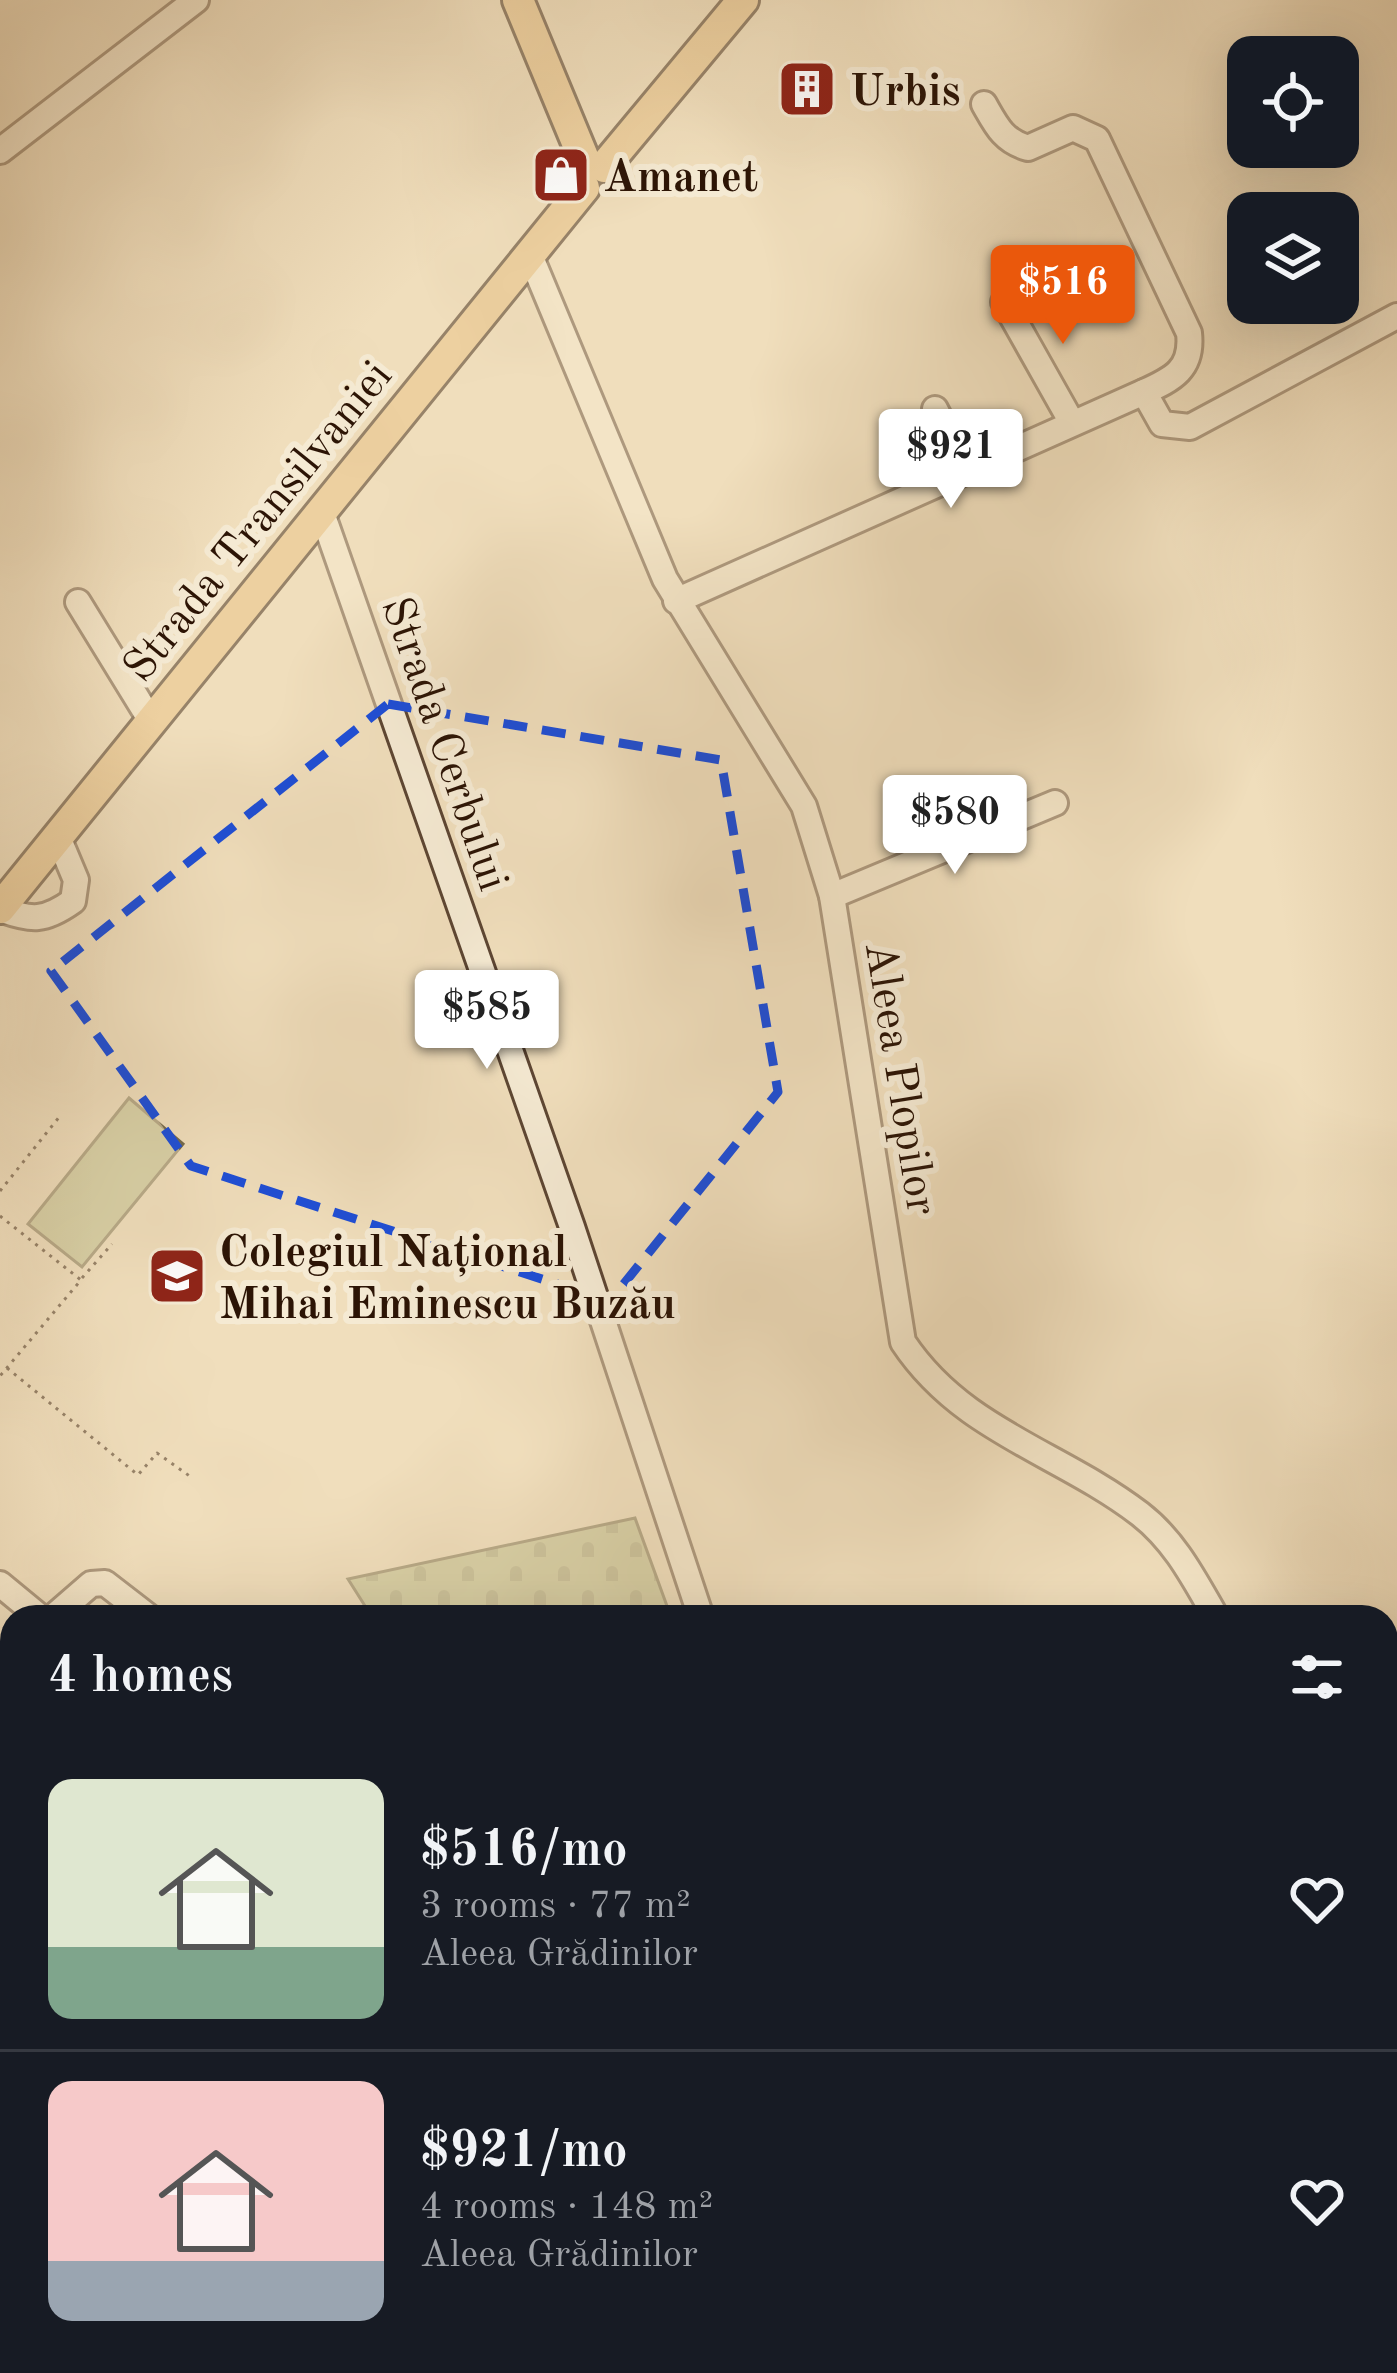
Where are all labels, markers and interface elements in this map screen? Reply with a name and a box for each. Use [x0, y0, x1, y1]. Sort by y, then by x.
map controls [1227, 36, 1359, 324]
button: locate [1227, 36, 1359, 168]
building icon: Urbis [776, 58, 838, 120]
place label: Urbis [849, 71, 961, 116]
shop icon: Amanet [530, 144, 592, 206]
place label: Amanet [603, 157, 758, 202]
button: layers [1227, 192, 1359, 324]
pin: $516 [992, 245, 1134, 347]
text: $516 [1018, 264, 1108, 303]
street label: Strada Transilvaniei [117, 354, 402, 691]
pin: $921 [880, 409, 1022, 511]
text: $921 [906, 428, 996, 467]
street label: Strada Cerbului [371, 592, 514, 897]
pin: $580 [884, 775, 1026, 877]
text: $580 [910, 794, 1000, 833]
street label: Aleea Plopilor [855, 939, 942, 1219]
pin: $585 [416, 970, 558, 1072]
text: $585 [442, 989, 532, 1028]
place label: Colegiul Național Mihai Eminescu Buzău [219, 1232, 676, 1329]
school or university icon: Colegiul Național Mihai Eminescu Buzău [146, 1245, 208, 1307]
icon: filters [1284, 1644, 1350, 1710]
text: 4 homes [48, 1652, 233, 1703]
text: $516/mo [420, 1826, 628, 1877]
icon: home [144, 1827, 288, 1971]
icon: heart [1284, 1866, 1350, 1932]
text: 3 rooms · 77 m² [420, 1887, 691, 1926]
text: Aleea Grădinilor [420, 1935, 698, 1974]
text: $921/mo [420, 2127, 628, 2178]
icon: home [144, 2129, 288, 2273]
icon: heart [1284, 2168, 1350, 2234]
text: 4 rooms · 148 m² [420, 2188, 713, 2227]
text: Aleea Grădinilor [420, 2236, 698, 2275]

